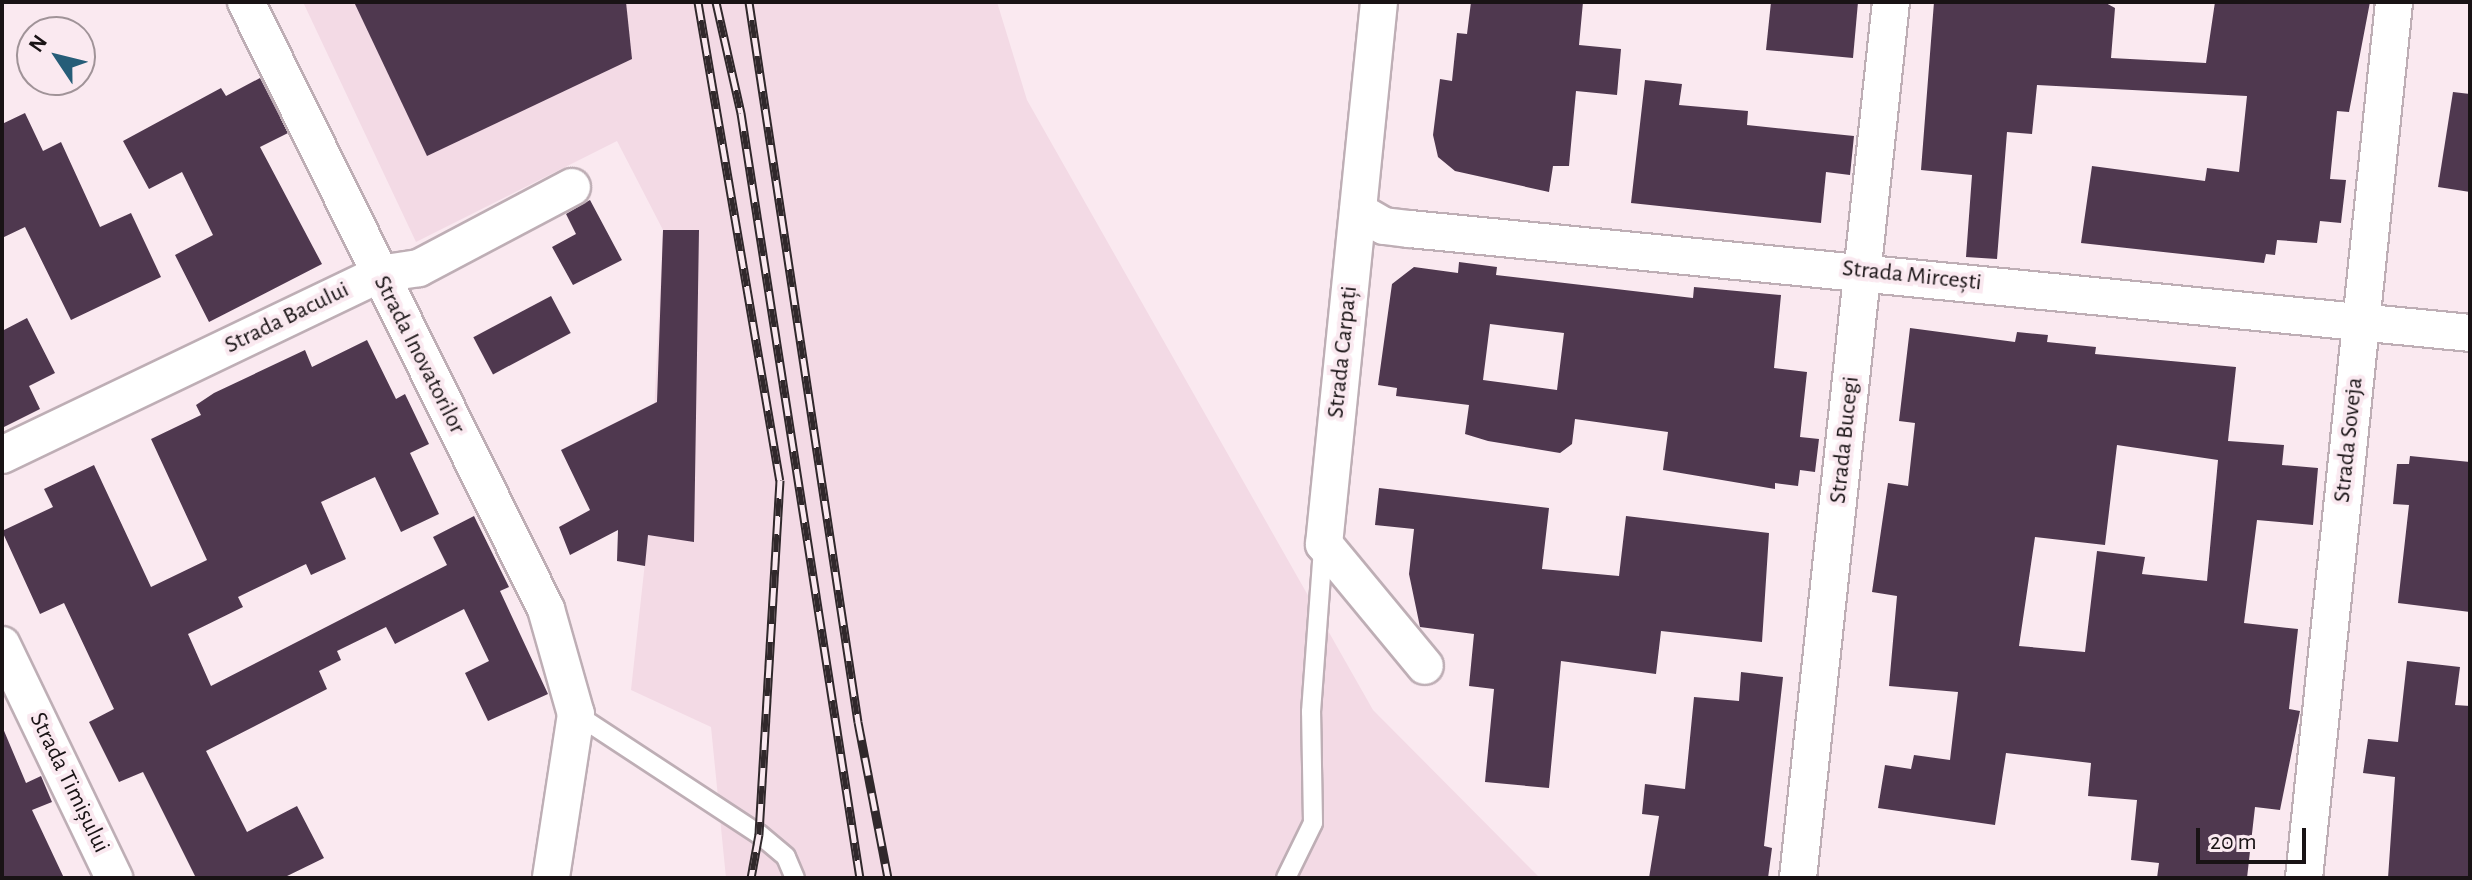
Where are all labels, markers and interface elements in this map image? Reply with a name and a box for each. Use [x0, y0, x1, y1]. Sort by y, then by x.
north arrow [16, 16, 96, 96]
text: N [25, 31, 51, 56]
street label: Strada Mircești [1841, 254, 1983, 298]
street label: Strada Inovatorilor [367, 271, 471, 439]
street label: Strada Bacului [220, 276, 354, 360]
street label: Strada Carpați [1322, 284, 1364, 420]
street label: Strada Bucegi [1824, 375, 1866, 505]
street label: Strada Soveja [2328, 376, 2370, 504]
street label: Strada Timișului [23, 708, 115, 858]
scale bar [2200, 812, 2310, 862]
text: 20 m [2210, 830, 2257, 854]

